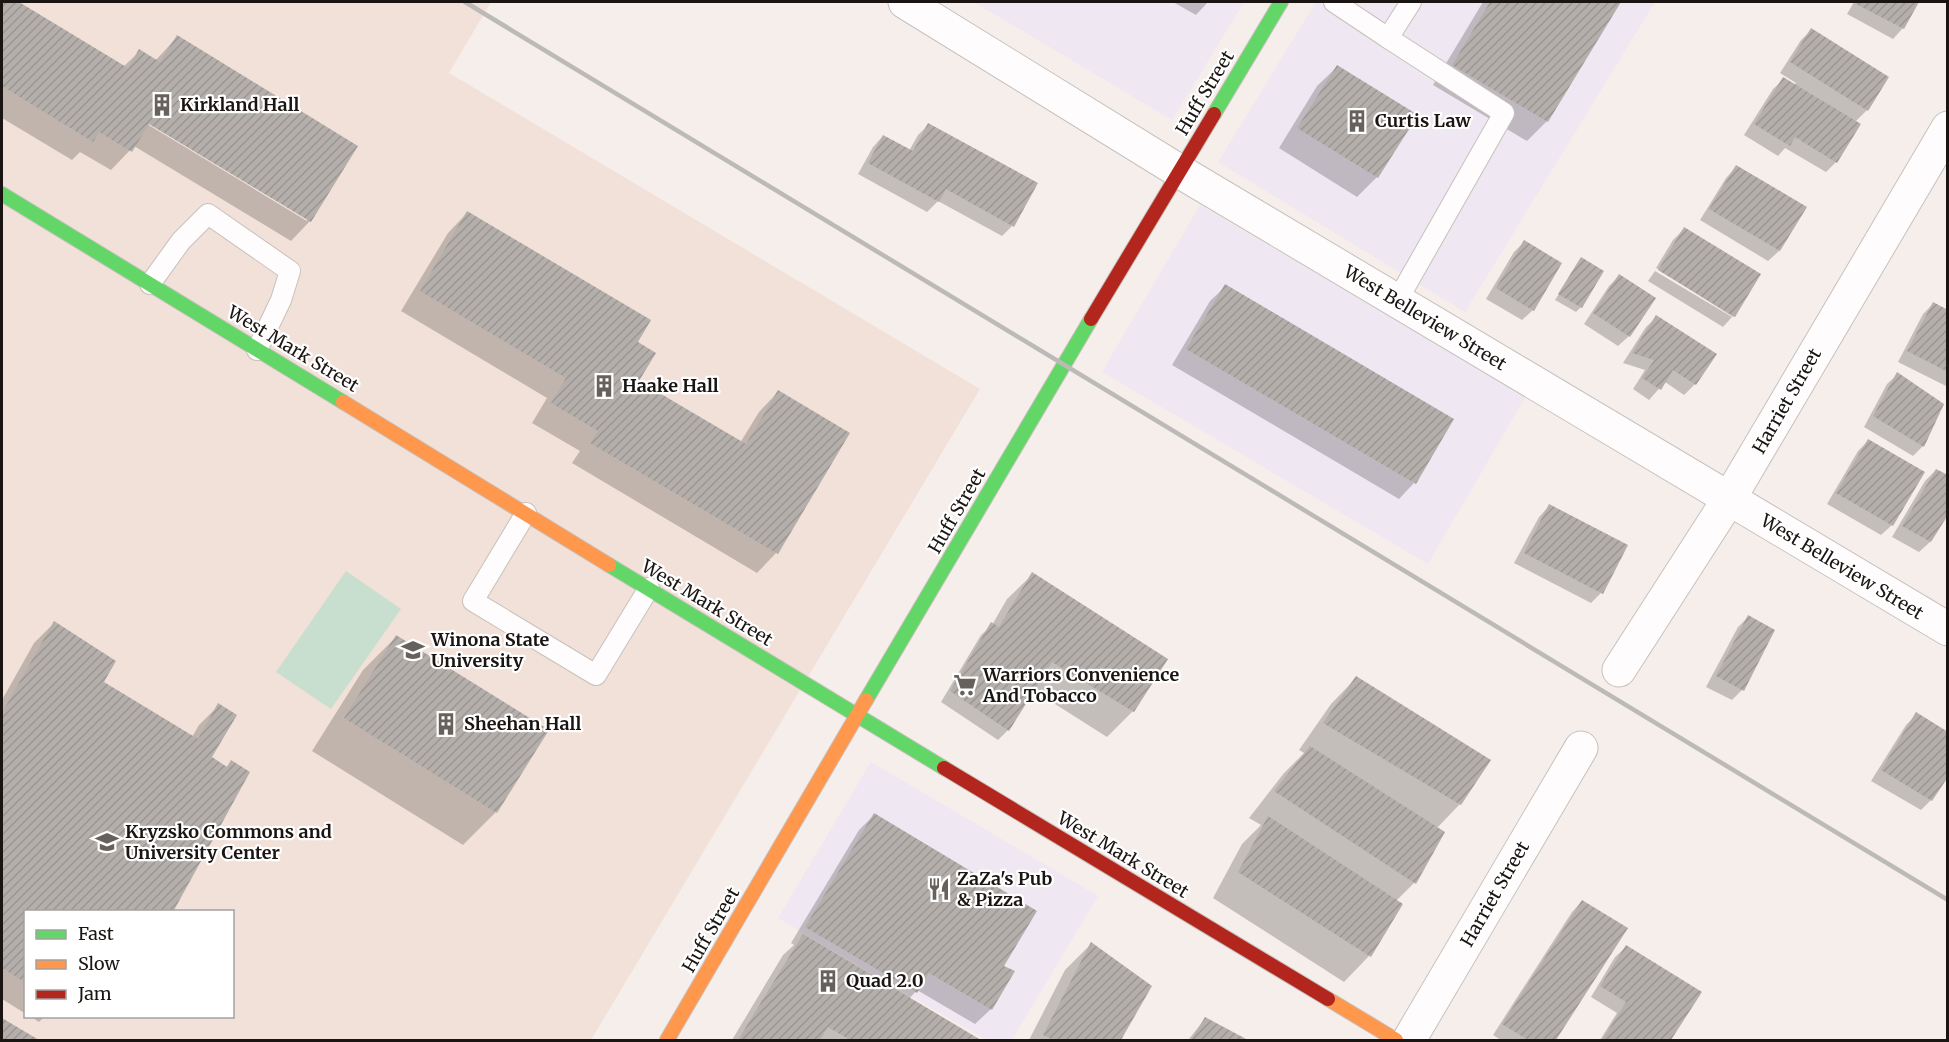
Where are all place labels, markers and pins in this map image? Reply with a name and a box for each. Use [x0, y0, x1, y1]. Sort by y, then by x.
building icon: Kirkland Hall [149, 92, 175, 118]
place label: Kirkland Hall [180, 93, 299, 116]
building icon: Curtis Law [1344, 108, 1370, 134]
place label: Curtis Law [1375, 109, 1471, 132]
building icon: Haake Hall [591, 373, 617, 399]
place label: Haake Hall [622, 374, 719, 397]
place label: Winona State University [430, 628, 550, 672]
school or university icon: Winona State University [400, 637, 426, 663]
place label: Warriors Convenience And Tobacco [982, 663, 1179, 707]
supermarket icon: Warriors Convenience And Tobacco [952, 672, 978, 698]
building icon: Sheehan Hall [433, 711, 459, 737]
place label: Sheehan Hall [464, 712, 581, 735]
place label: Kryzsko Commons and University Center [125, 820, 332, 864]
school or university icon: Kryzsko Commons and University Center [94, 829, 120, 855]
place label: ZaZa's Pub & Pizza [957, 867, 1052, 911]
restaurant icon: ZaZa's Pub & Pizza [926, 876, 952, 902]
building icon: Quad 2.0 [815, 968, 841, 994]
place label: Quad 2.0 [846, 969, 924, 992]

